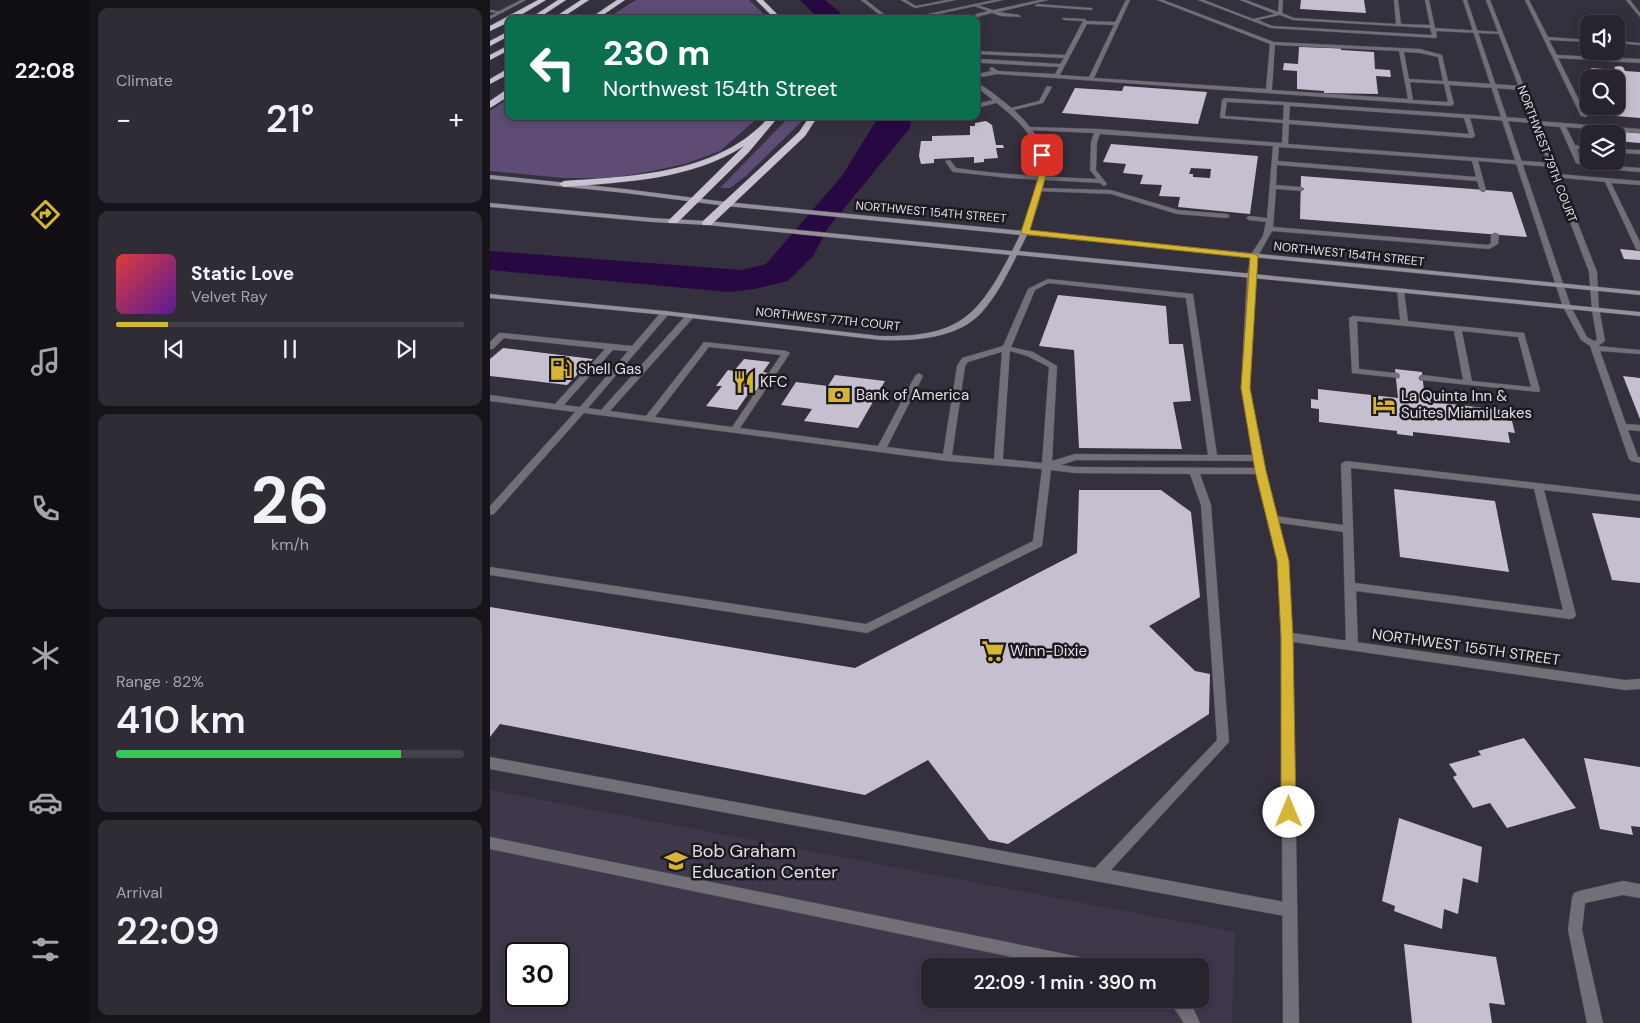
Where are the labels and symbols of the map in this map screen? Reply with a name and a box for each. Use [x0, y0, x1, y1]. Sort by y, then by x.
street label: NORTHWEST 79TH COURT [1513, 83, 1581, 225]
pin [1021, 134, 1063, 176]
street label: NORTHWEST 154TH STREET [855, 197, 1007, 227]
street label: NORTHWEST 154TH STREET [1273, 238, 1425, 270]
street label: NORTHWEST 77TH COURT [755, 303, 901, 335]
fuel station icon: Shell Gas [548, 356, 574, 382]
place label: Shell Gas [578, 359, 642, 379]
restaurant icon: KFC [731, 369, 757, 395]
place label: KFC [760, 372, 788, 392]
bank icon: Bank of America [826, 382, 852, 408]
place label: Bank of America [856, 385, 969, 405]
place label: La Quinta Inn & Suites Miami Lakes [1401, 386, 1532, 423]
hotel icon: La Quinta Inn & Suites Miami Lakes [1371, 392, 1397, 418]
street label: NORTHWEST 155TH STREET [1371, 624, 1561, 670]
supermarket icon: Winn-Dixie [980, 638, 1006, 664]
place label: Winn-Dixie [1010, 641, 1087, 661]
position arrow [1262, 785, 1314, 837]
place label: Bob Graham Education Center [692, 839, 838, 884]
school or university icon: Bob Graham Education Center [663, 848, 689, 874]
speed limit sign: 30 [505, 942, 570, 1007]

